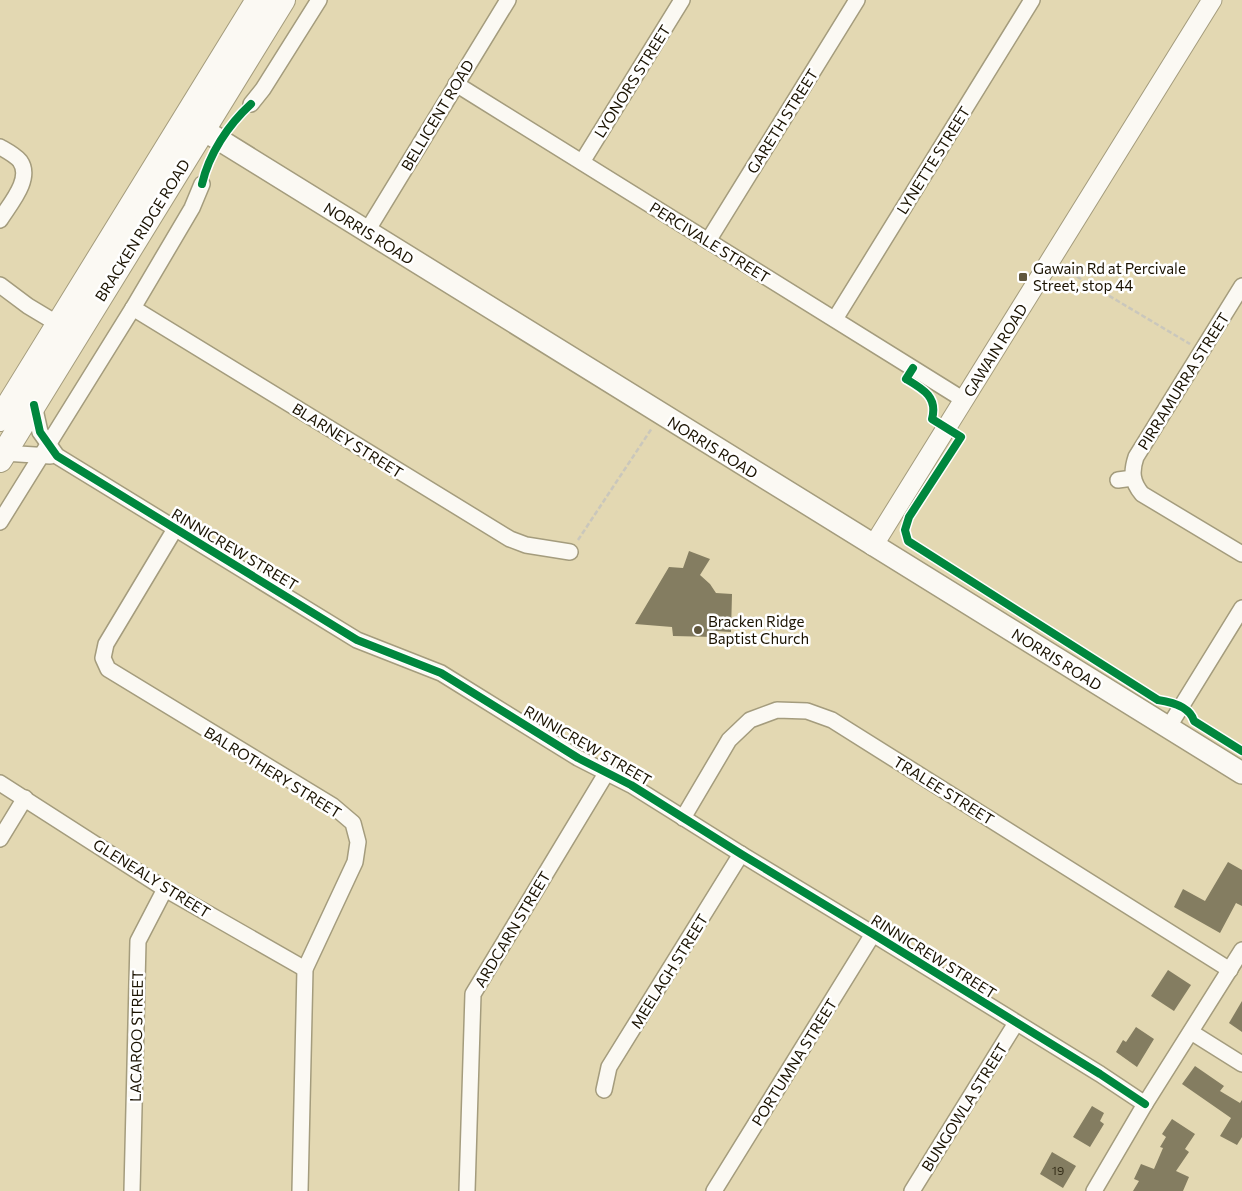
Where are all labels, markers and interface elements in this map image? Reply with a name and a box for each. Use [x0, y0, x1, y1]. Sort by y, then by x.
street label: LYONORS STREET [590, 21, 674, 141]
street label: BELLICENT ROAD [397, 56, 477, 174]
street label: GARETH STREET [743, 65, 822, 177]
street label: LYNETTE STREET [893, 102, 974, 217]
street label: BRACKEN RIDGE ROAD [91, 156, 193, 304]
street label: NORRIS ROAD [321, 198, 417, 268]
street label: PERCIVALE STREET [647, 198, 774, 286]
place label: Gawain Rd at Percivale Street, stop 44 [1033, 259, 1186, 294]
marker: Gawain Rd at Percivale Street, stop 44 [1017, 271, 1029, 283]
street label: GAWAIN ROAD [959, 300, 1031, 400]
street label: PIRRAMURRA STREET [1133, 309, 1233, 453]
street label: BLARNEY STREET [289, 399, 407, 482]
street label: NORRIS ROAD [665, 412, 761, 482]
street label: RINNICREW STREET [169, 504, 302, 594]
place label: Bracken Ridge Baptist Church [708, 612, 809, 647]
marker: Bracken Ridge Baptist Church [692, 624, 704, 636]
street label: NORRIS ROAD [1009, 624, 1105, 694]
street label: RINNICREW STREET [521, 701, 655, 789]
street label: BALROTHERY STREET [201, 723, 345, 822]
street label: TRALEE STREET [890, 752, 998, 828]
street label: GLENEALY STREET [90, 835, 214, 921]
street label: ARDCARN STREET [470, 867, 554, 990]
street label: MEELAGH STREET [627, 910, 712, 1032]
street label: RINNICREW STREET [868, 910, 1000, 1002]
street label: LACAROO STREET [126, 969, 146, 1102]
street label: PORTUMNA STREET [748, 995, 841, 1129]
street label: BUNGOWLA STREET [917, 1039, 1011, 1174]
house number: 19 [1052, 1163, 1064, 1177]

